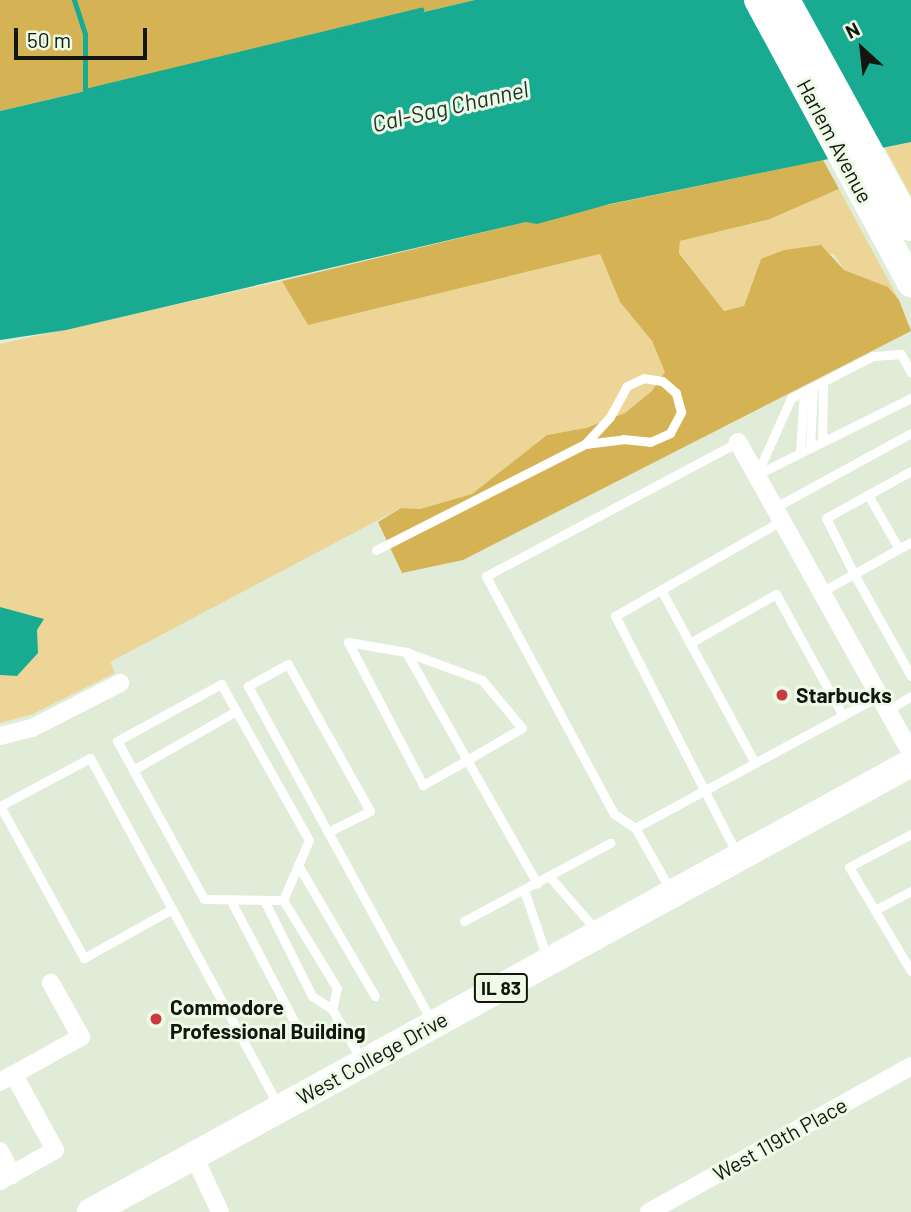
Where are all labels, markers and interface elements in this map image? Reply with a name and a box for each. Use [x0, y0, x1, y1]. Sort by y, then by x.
scale bar [18, 14, 150, 58]
north arrow [827, 14, 897, 84]
text: N [841, 17, 863, 43]
text: 50 m [27, 27, 71, 52]
water label: Cal-Sag Channel [369, 75, 531, 137]
street label: Harlem Avenue [792, 75, 878, 207]
place label: Starbucks [796, 682, 892, 708]
marker: Starbucks [774, 687, 790, 703]
road number: IL 83 [473, 972, 529, 1004]
place label: Commodore Professional Building [170, 994, 366, 1044]
street label: West College Drive [292, 1006, 452, 1110]
marker: Commodore Professional Building [148, 1011, 164, 1027]
street label: West 119th Place [709, 1092, 851, 1186]

